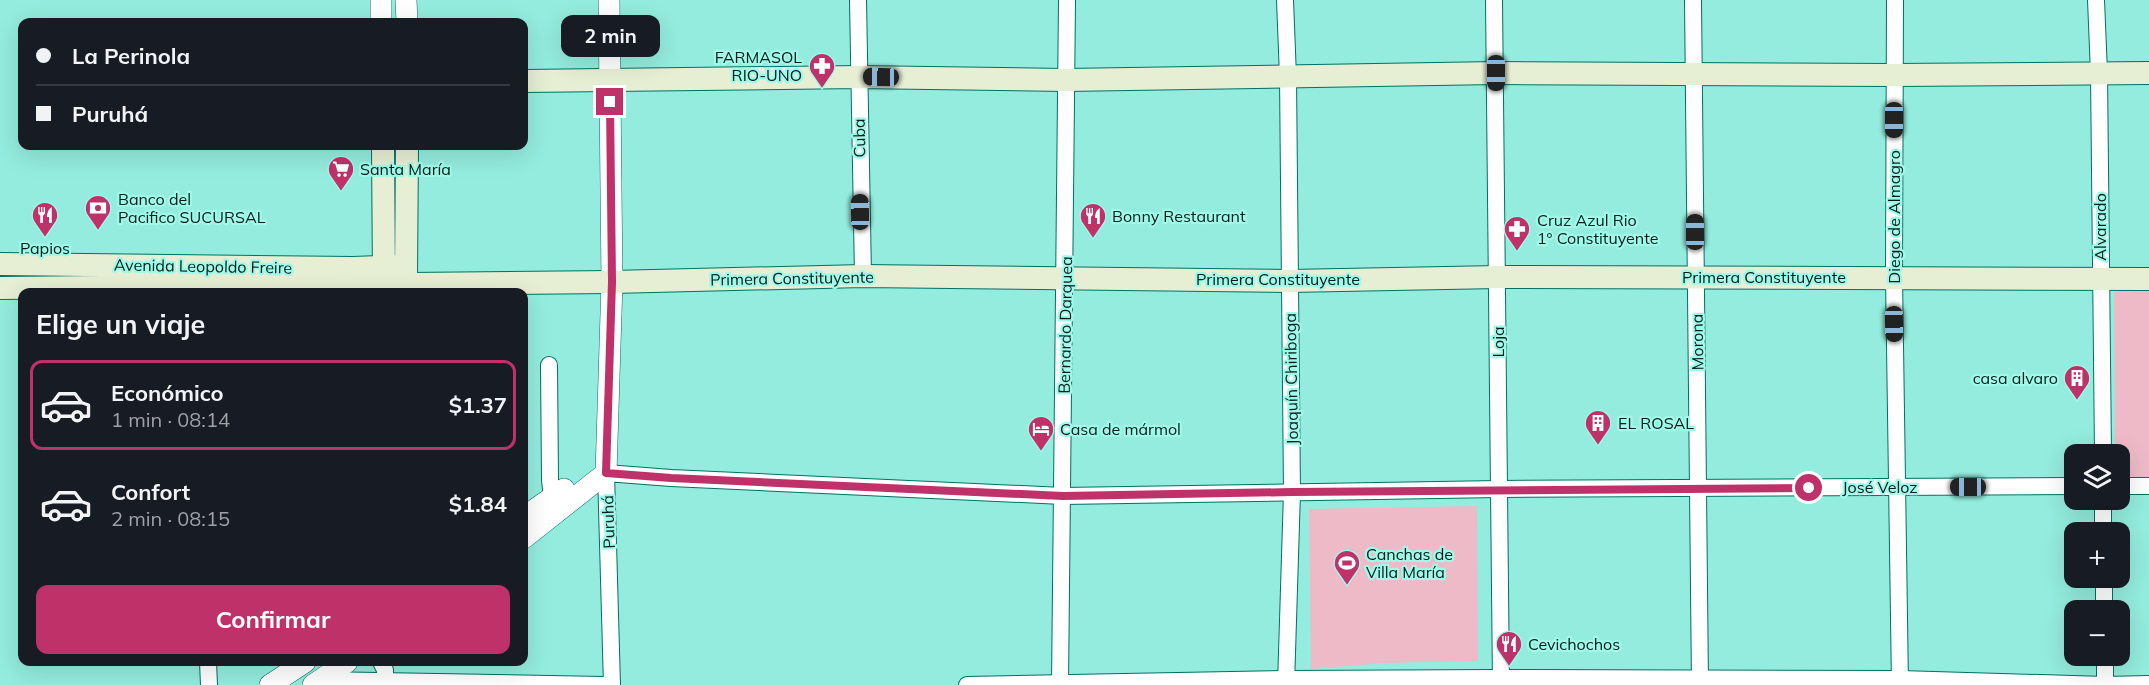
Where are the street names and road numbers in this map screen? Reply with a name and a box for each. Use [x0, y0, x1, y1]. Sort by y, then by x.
street label: Cuba [849, 118, 869, 158]
street label: Diego de Almagro [1884, 150, 1904, 284]
street label: Alvarado [2090, 193, 2110, 261]
street label: Avenida Leopoldo Freire [114, 254, 292, 278]
street label: Bernardo Darquea [1054, 256, 1076, 394]
street label: Primera Constituyente [710, 267, 874, 289]
street label: Primera Constituyente [1682, 267, 1846, 287]
street label: Primera Constituyente [1196, 269, 1360, 289]
street label: Joaquín Chiriboga [1280, 313, 1302, 445]
street label: Morona [1687, 313, 1707, 371]
street label: Loja [1488, 326, 1508, 358]
street label: José Veloz [1842, 477, 1918, 497]
street label: Puruhá [597, 495, 619, 549]

